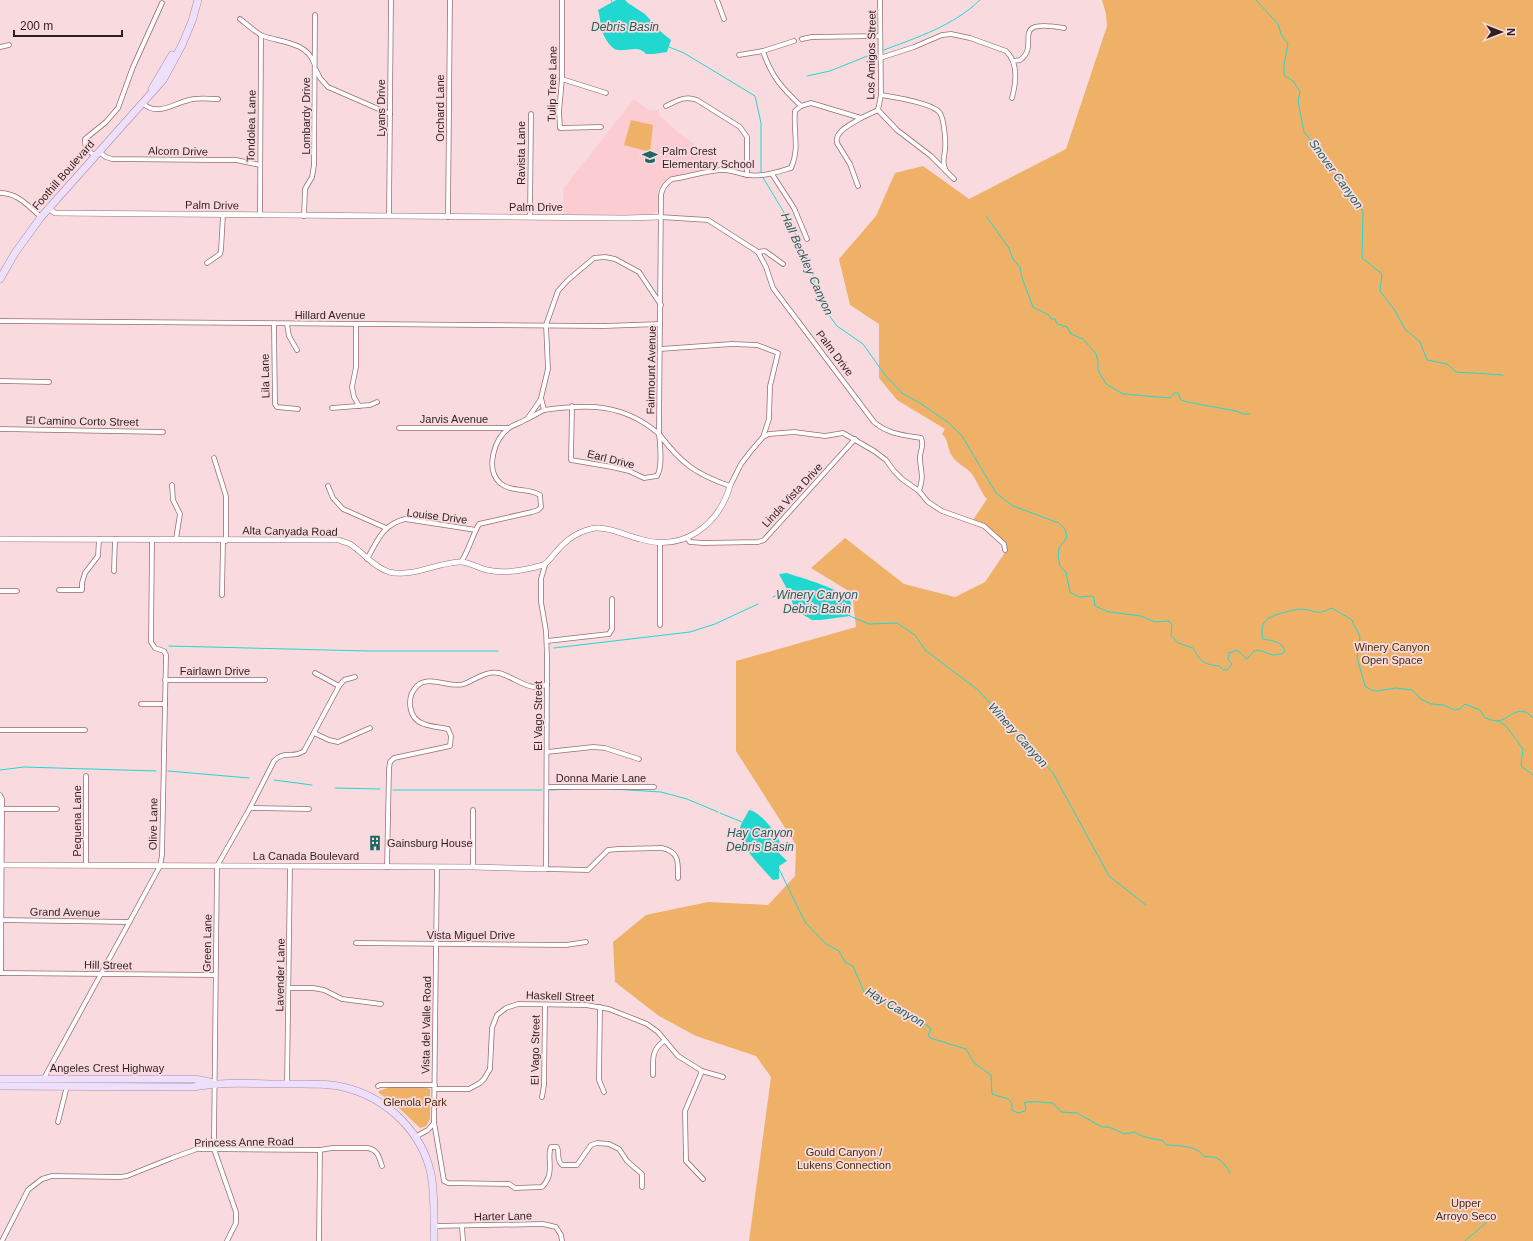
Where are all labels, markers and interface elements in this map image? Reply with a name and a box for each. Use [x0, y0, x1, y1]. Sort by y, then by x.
street label: Los Amigos Street [864, 10, 878, 100]
scale bar [14, 12, 122, 38]
north arrow [1481, 12, 1521, 52]
text: 200 m [20, 19, 53, 33]
water label: Debris Basin [591, 20, 659, 34]
text: N [1505, 28, 1517, 36]
street label: Tulip Tree Lane [545, 46, 559, 122]
street label: Orchard Lane [434, 74, 446, 142]
street label: Lombardy Drive [300, 77, 312, 155]
street label: Lyans Drive [375, 79, 387, 137]
street label: Tondolea Lane [244, 90, 258, 162]
street label: Ravista Lane [515, 121, 527, 185]
water label: Snover Canyon [1306, 136, 1366, 212]
street label: Foothill Boulevard [30, 138, 96, 212]
street label: Alcorn Drive [148, 144, 208, 158]
place label: Palm Crest Elementary School [662, 145, 754, 170]
school or university icon: Palm Crest Elementary School [641, 148, 659, 166]
street label: Palm Drive [185, 199, 239, 211]
street label: Palm Drive [509, 201, 563, 213]
water label: Hall Beckley Canyon [778, 211, 836, 318]
street label: Hillard Avenue [295, 309, 365, 321]
street label: Fairmount Avenue [644, 325, 658, 415]
street label: Palm Drive [814, 328, 856, 378]
street label: Lila Lane [259, 354, 271, 398]
street label: Jarvis Avenue [420, 413, 488, 425]
street label: El Camino Corto Street [25, 414, 139, 428]
street label: Earl Drive [586, 447, 636, 471]
street label: Linda Vista Drive [759, 461, 825, 529]
street label: Louise Drive [406, 506, 468, 526]
street label: Alta Canyada Road [242, 524, 338, 538]
water label: Winery Canyon Debris Basin [776, 588, 858, 616]
park label: Winery Canyon Open Space [1354, 641, 1430, 666]
street label: Fairlawn Drive [180, 665, 250, 677]
street label: El Vago Street [532, 681, 544, 751]
water label: Winery Canyon [985, 700, 1051, 770]
street label: Donna Marie Lane [556, 772, 646, 784]
street label: Pequena Lane [71, 785, 83, 857]
street label: Olive Lane [147, 798, 159, 850]
water label: Hay Canyon Debris Basin [726, 826, 794, 854]
building icon: Gainsburg House [366, 834, 384, 852]
place label: Gainsburg House [387, 837, 473, 849]
street label: La Canada Boulevard [253, 850, 359, 862]
street label: Grand Avenue [30, 905, 100, 919]
street label: Green Lane [200, 914, 214, 972]
street label: Vista Miguel Drive [427, 929, 515, 941]
street label: Lavender Lane [273, 938, 287, 1012]
street label: Hill Street [84, 959, 132, 971]
street label: Vista del Valle Road [419, 976, 433, 1074]
water label: Hay Canyon [863, 984, 927, 1030]
street label: Haskell Street [526, 989, 594, 1003]
street label: El Vago Street [528, 1015, 542, 1085]
street label: Angeles Crest Highway [50, 1062, 165, 1074]
park label: Glenola Park [383, 1096, 447, 1108]
street label: Princess Anne Road [194, 1135, 294, 1149]
park label: Gould Canyon / Lukens Connection [797, 1146, 891, 1171]
park label: Upper Arroyo Seco [1436, 1197, 1496, 1222]
street label: Harter Lane [474, 1209, 532, 1223]

